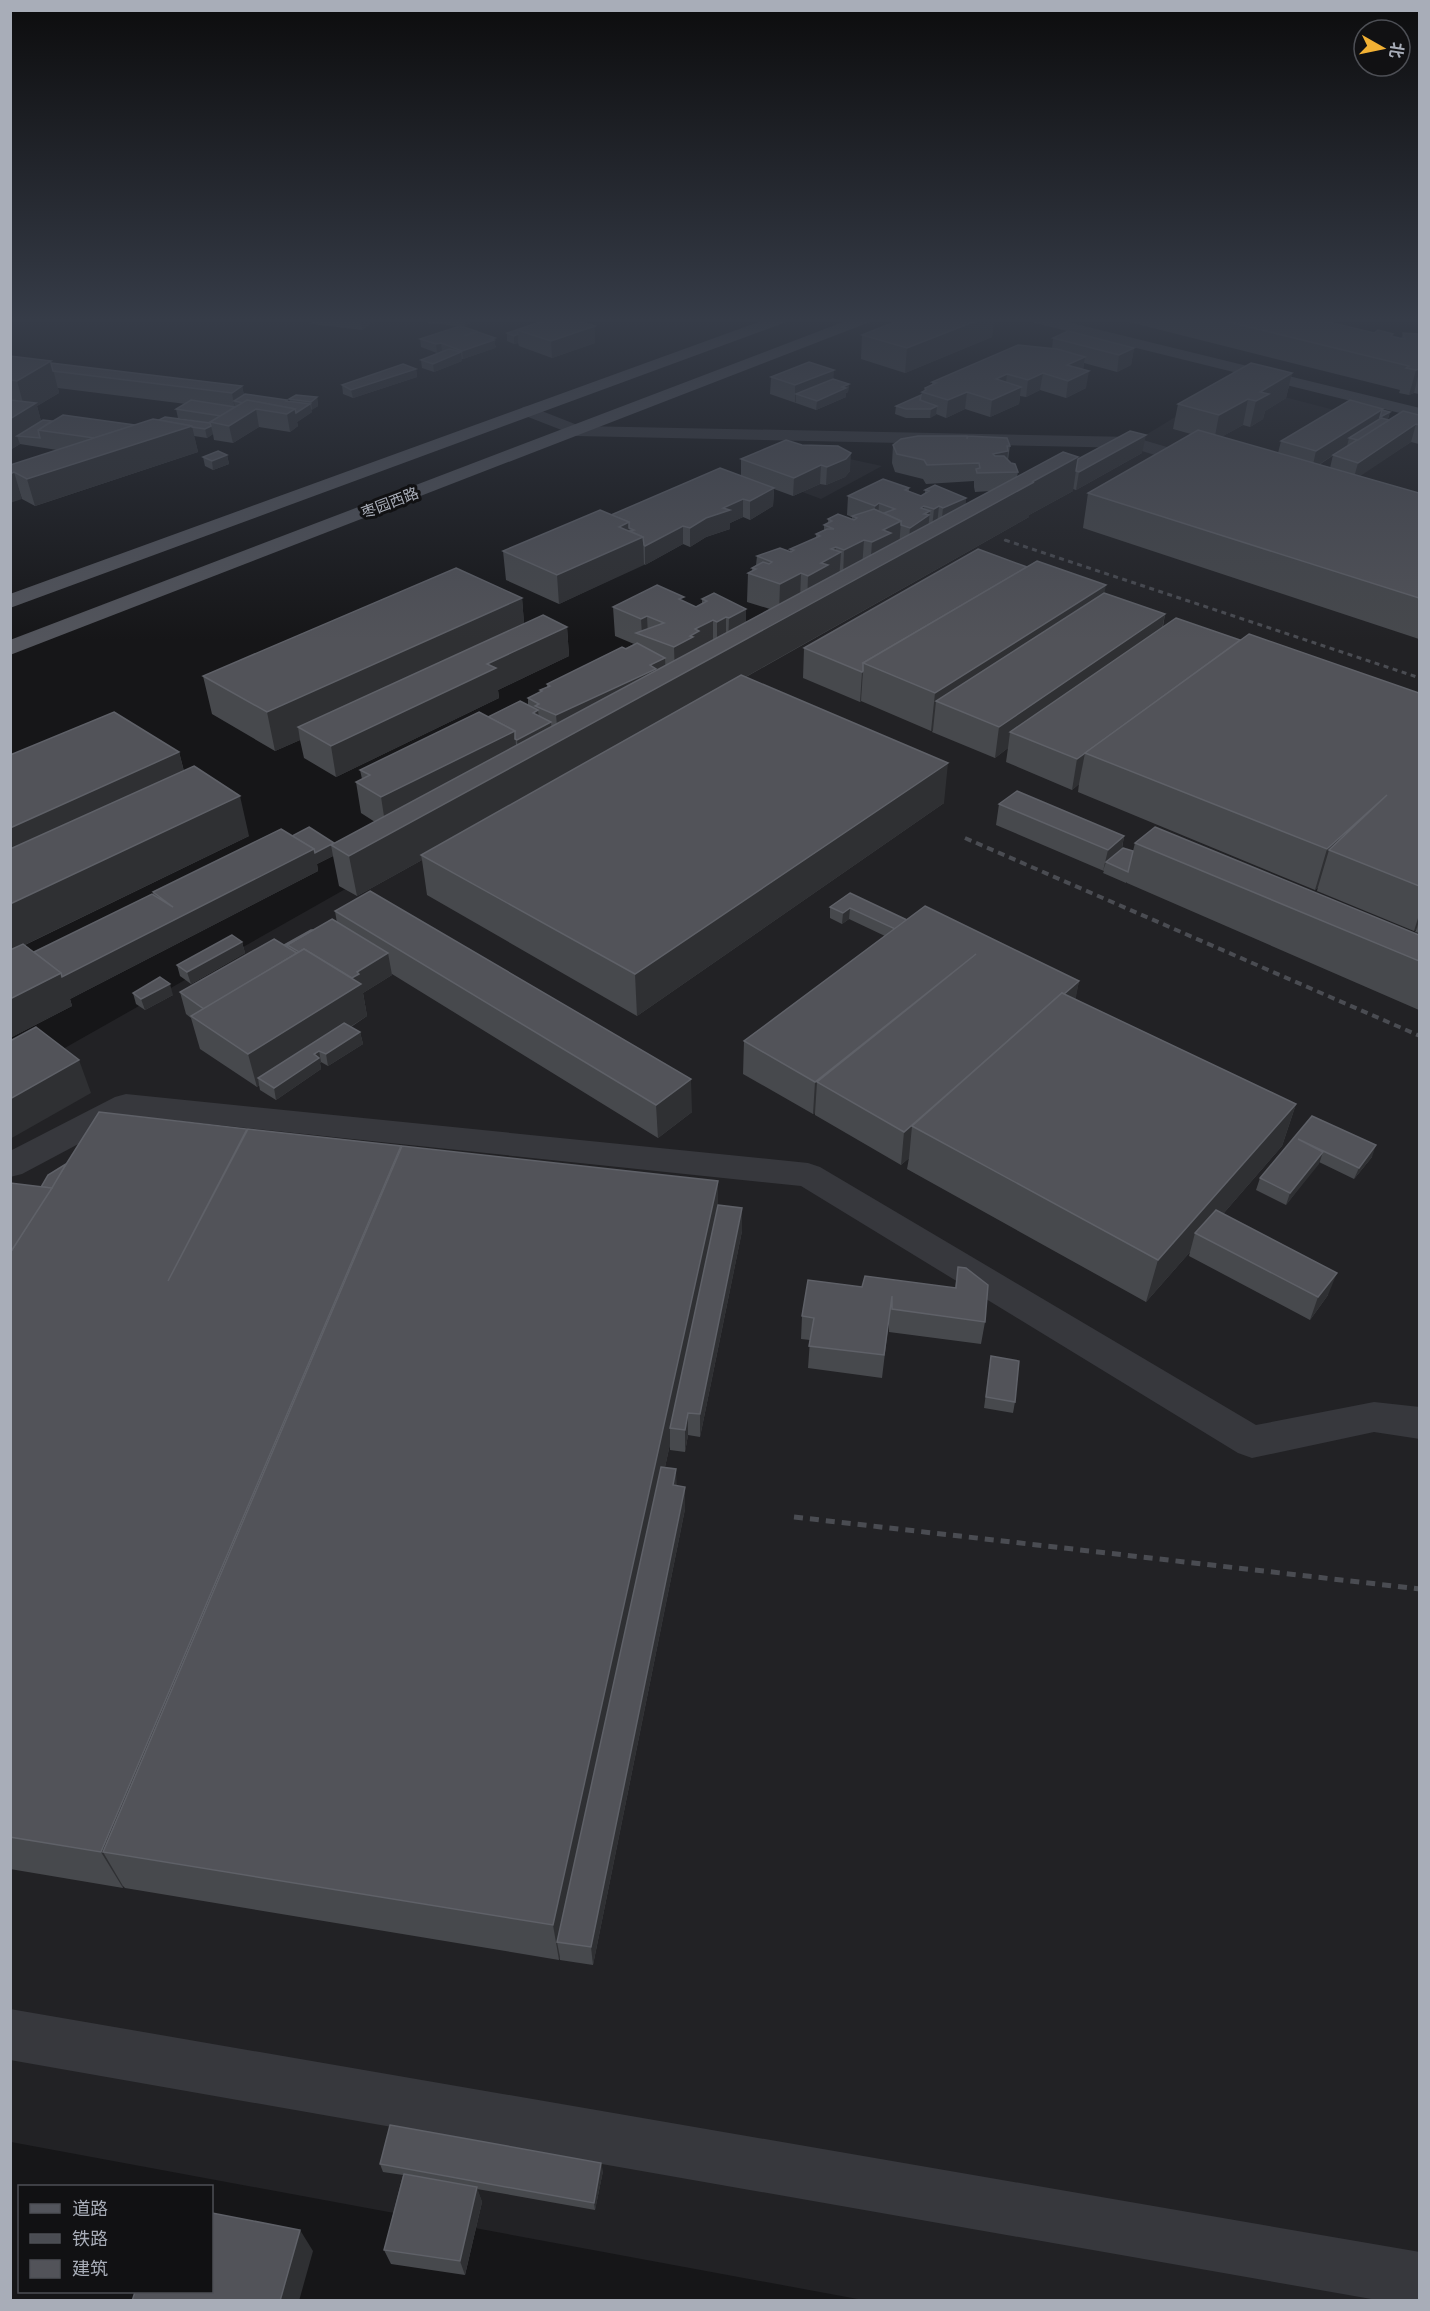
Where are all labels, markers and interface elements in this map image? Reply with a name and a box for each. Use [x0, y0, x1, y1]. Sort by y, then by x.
north arrow [1352, 18, 1412, 78]
text: 北 [1387, 41, 1408, 60]
street label: 枣园西路 [358, 483, 421, 521]
legend [18, 2185, 213, 2293]
text: 道路 [72, 2197, 108, 2219]
text: 铁路 [72, 2227, 108, 2249]
text: 建筑 [72, 2257, 108, 2279]

